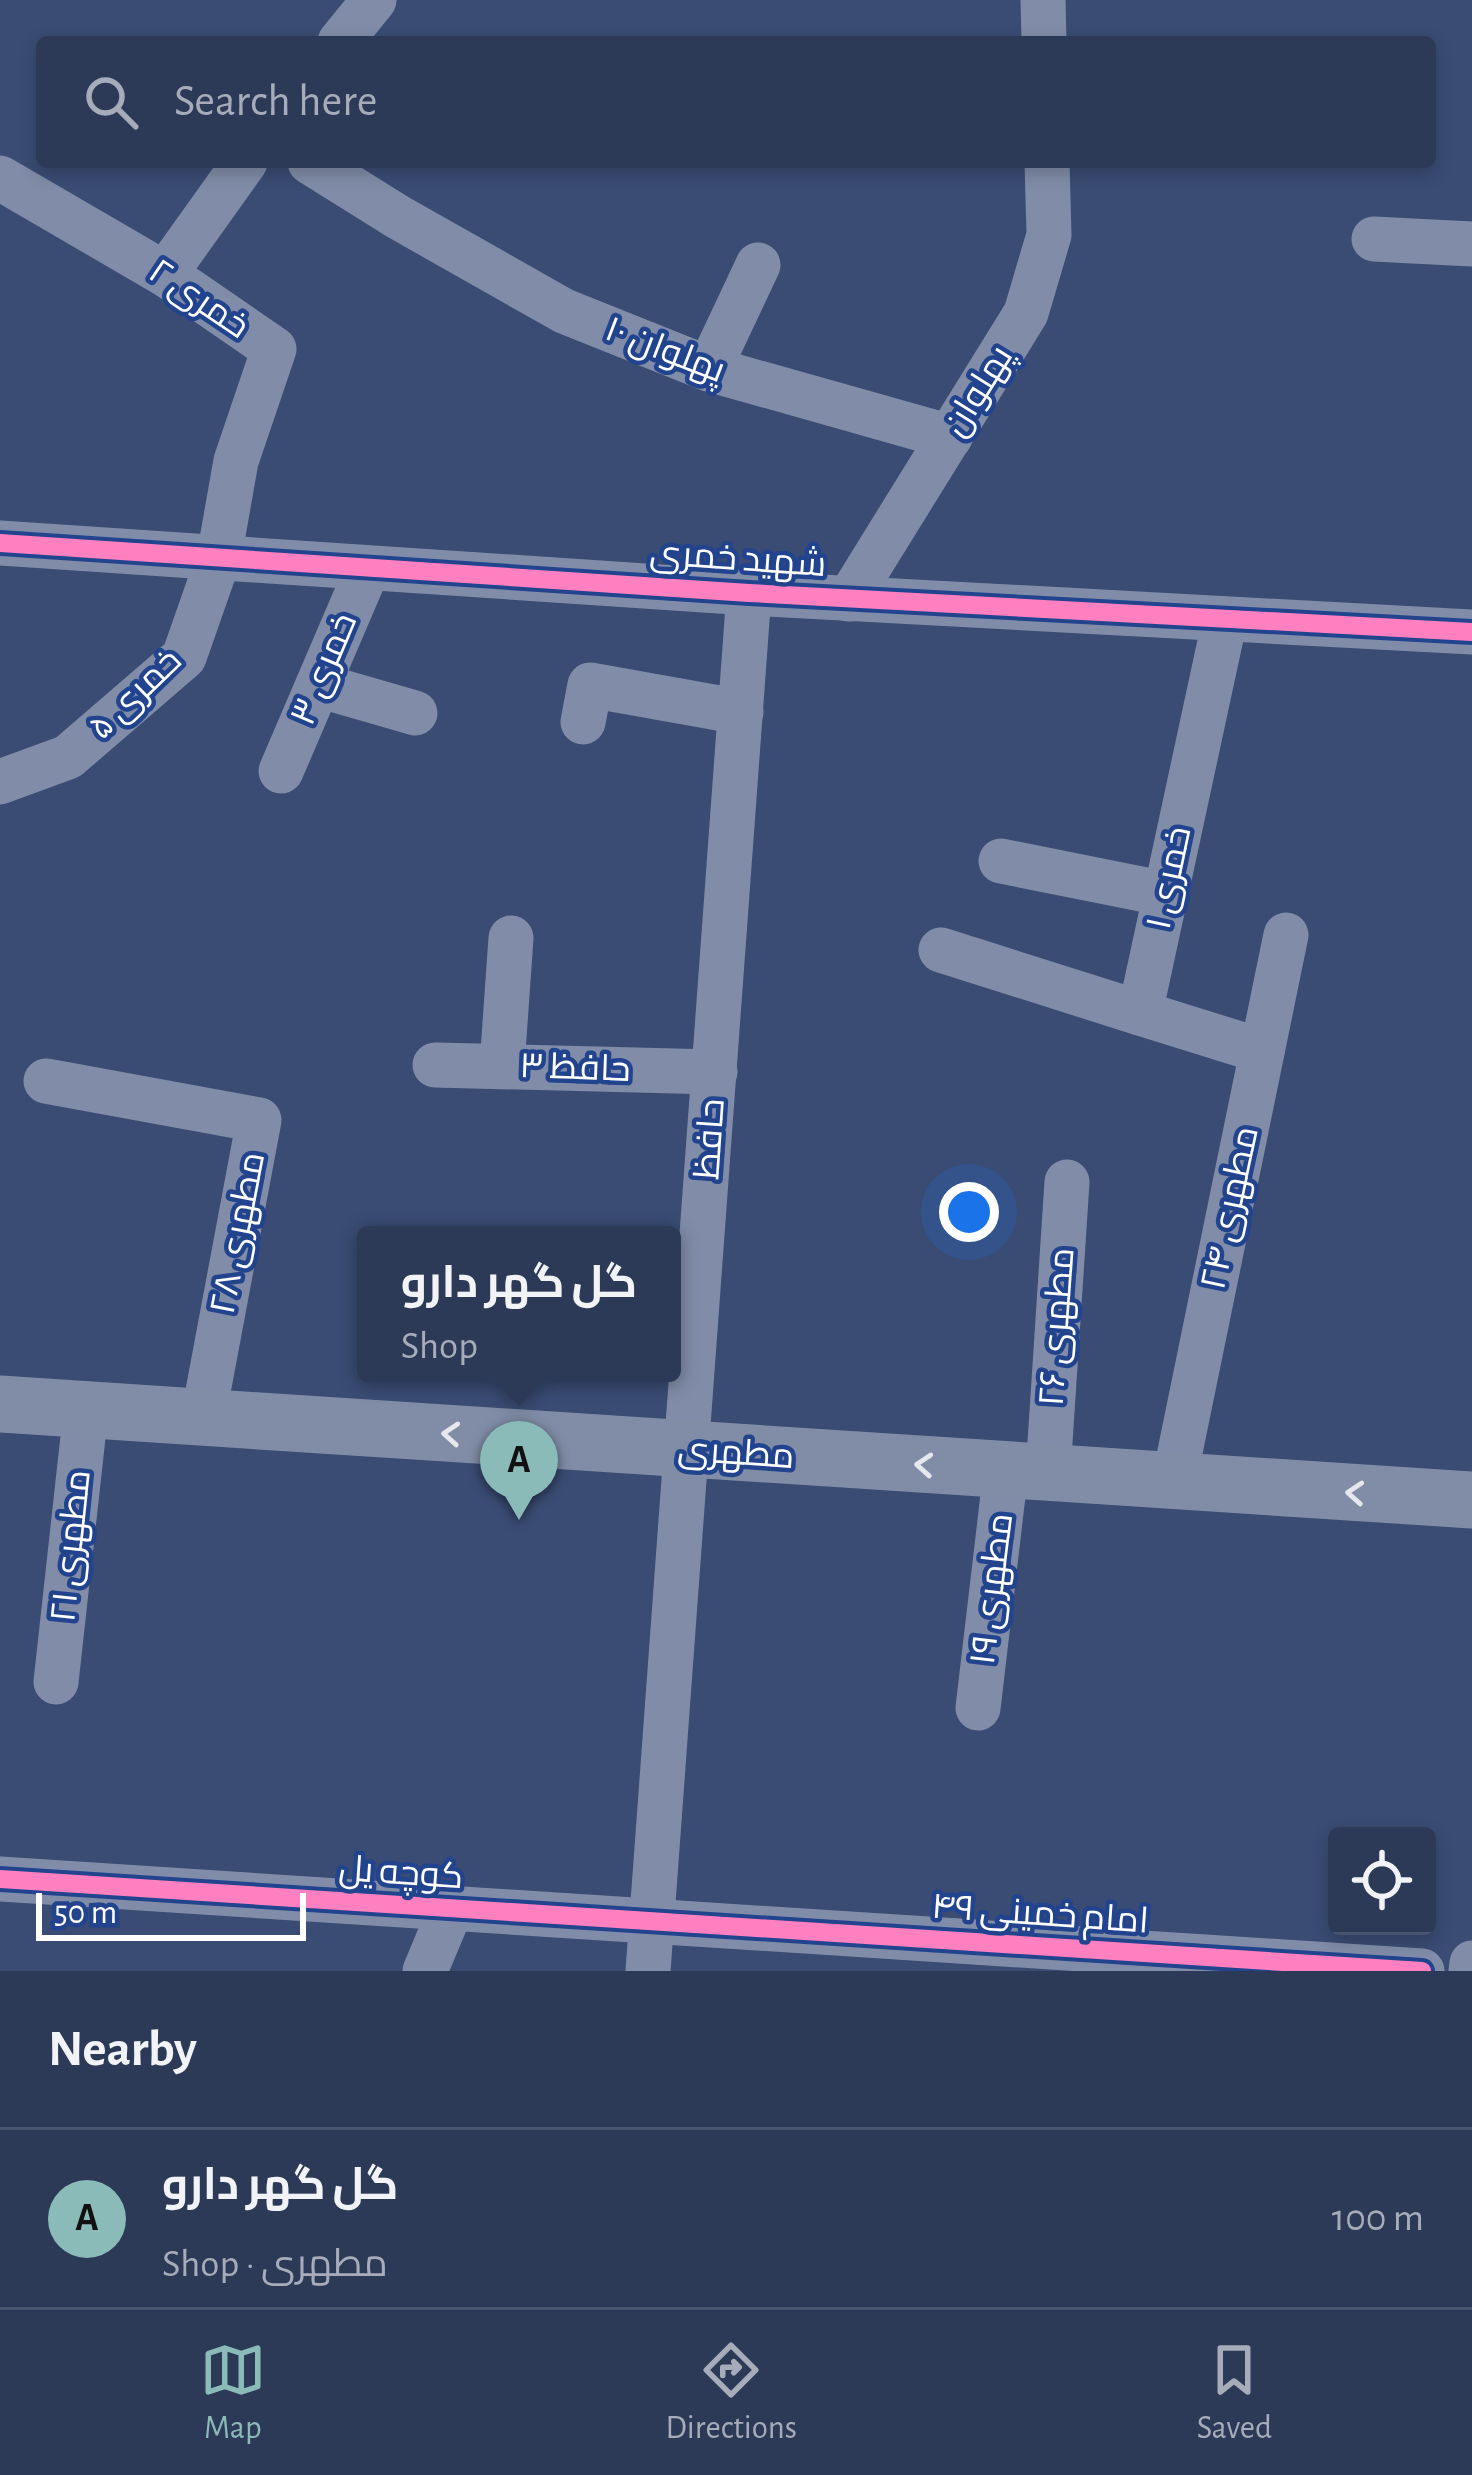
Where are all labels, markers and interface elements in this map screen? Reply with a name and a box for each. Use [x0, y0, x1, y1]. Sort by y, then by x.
search box [36, 36, 1436, 168]
icon: search [78, 69, 144, 135]
text: Search here [174, 79, 377, 124]
street label: خمری ۲ [141, 253, 256, 347]
street label: پهلوان ۱۰ [599, 311, 730, 393]
street label: پهلوان [937, 339, 1023, 445]
street label: شهید خمری [648, 534, 827, 585]
street label: خمری ۳ [284, 608, 365, 731]
street label: خمری ۵ [82, 642, 190, 748]
street label: خمری ۱ [1141, 823, 1199, 933]
street label: حافظ ۳ [519, 1048, 631, 1088]
street label: حافظ [689, 1097, 731, 1181]
street label: مطهری ۲۴ [1195, 1123, 1267, 1293]
street label: مطهری ۲۸ [205, 1149, 273, 1317]
your location [939, 1182, 999, 1242]
popup [357, 1226, 681, 1382]
street label: مطهری ۲۶ [1033, 1246, 1082, 1408]
text: گل گهر دارو [401, 1261, 637, 1306]
text: Shop [401, 1327, 478, 1366]
pin: A [480, 1421, 558, 1520]
one-way arrow [441, 1422, 460, 1448]
street label: مطهری [676, 1431, 796, 1477]
one-way arrow [914, 1452, 933, 1478]
street label: مطهری ۲۱ [45, 1468, 99, 1624]
one-way arrow [1345, 1480, 1364, 1506]
street label: مطهری ۱۹ [965, 1511, 1021, 1667]
map controls [1328, 1827, 1436, 1935]
button: locate [1328, 1827, 1436, 1935]
street label: کوچه یل [337, 1851, 465, 1899]
scale bar [36, 1887, 306, 1940]
street label: امام خمینی ۴۹ [930, 1888, 1150, 1945]
text: 50 m [54, 1897, 117, 1930]
text: Nearby [48, 2024, 197, 2075]
text: گل گهر دارو [162, 2163, 398, 2208]
text: A [75, 2199, 99, 2238]
text: 100 m [1332, 2199, 1424, 2238]
text: Shop · مطهری [162, 2245, 388, 2284]
tab: Map [200, 2337, 266, 2449]
tab: Directions [665, 2337, 797, 2449]
tab: Saved [1197, 2337, 1272, 2449]

